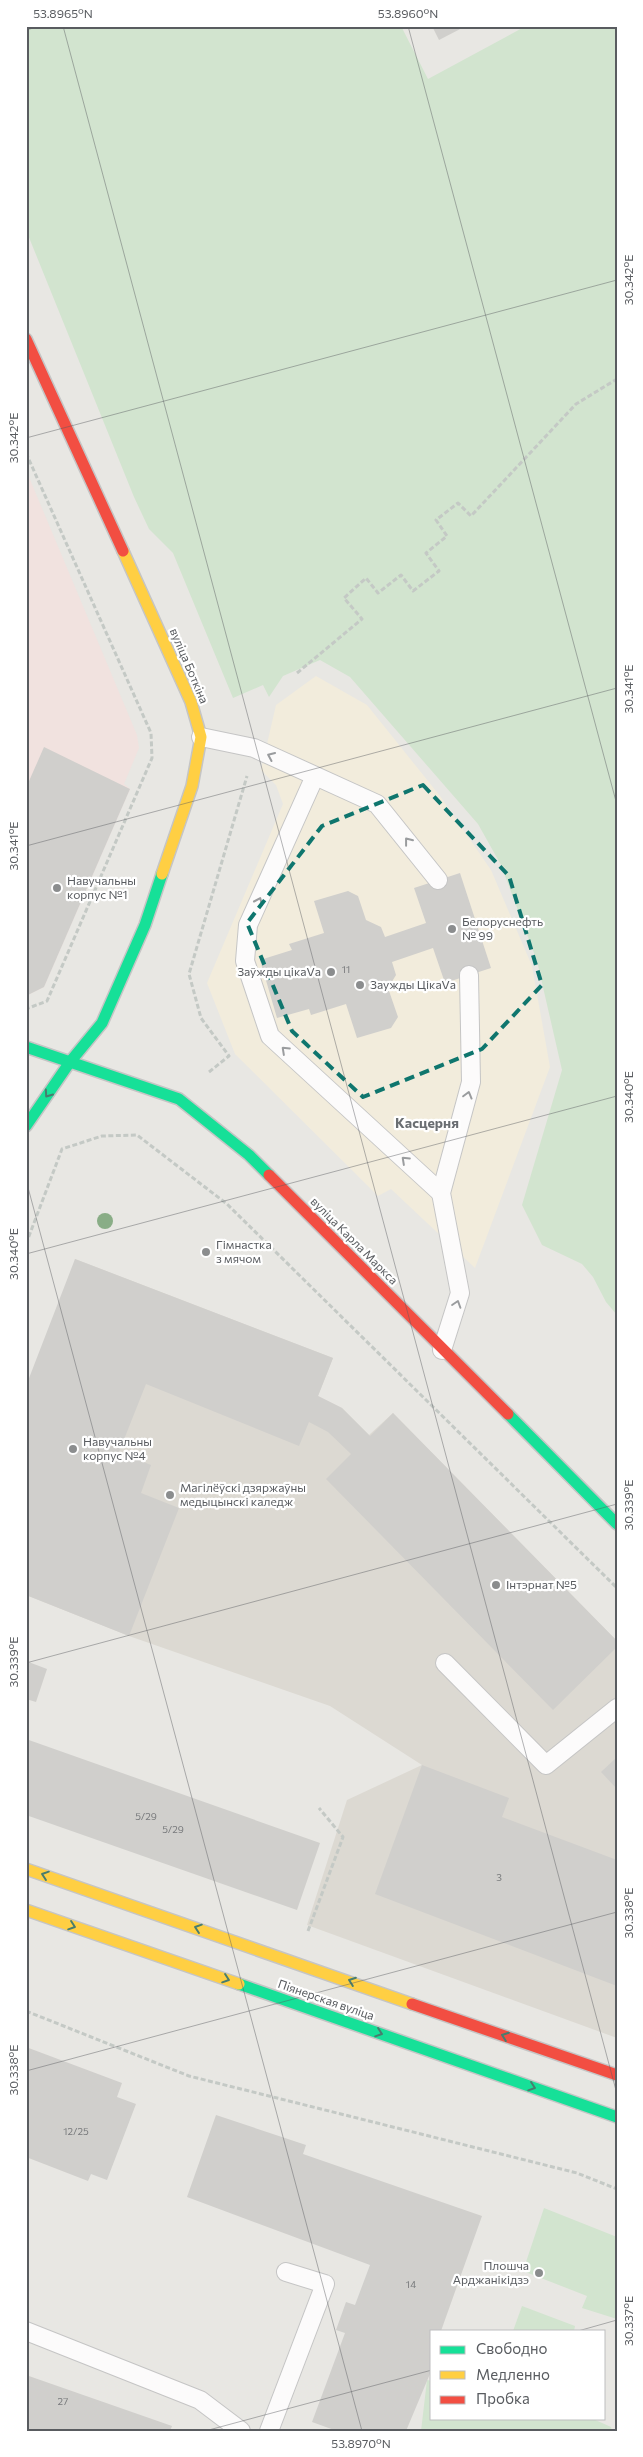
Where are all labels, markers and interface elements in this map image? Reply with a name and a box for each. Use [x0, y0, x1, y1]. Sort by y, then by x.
text: 53.8965°N [33, 6, 93, 20]
text: 53.8960°N [378, 6, 438, 20]
text: 30.342°E [621, 255, 635, 305]
text: 30.342°E [6, 413, 20, 463]
street label: вуліца Боткіна [168, 626, 212, 705]
text: 30.341°E [621, 665, 635, 713]
one-way arrow [267, 751, 276, 762]
text: 30.341°E [6, 822, 20, 870]
one-way arrow [405, 838, 414, 847]
place label: Навучальны корпус №1 [67, 873, 136, 901]
marker: Навучальны корпус №1 [51, 882, 63, 894]
one-way arrow [253, 897, 263, 906]
place label: Белоруснефть № 99 [462, 914, 543, 942]
marker: Белоруснефть № 99 [446, 923, 458, 935]
house number: 11 [342, 963, 350, 975]
place label: Заўжды цікаVа [237, 964, 321, 978]
marker: Заўжды цікаVа [325, 966, 337, 978]
place label: Заужды ЦікаVа [370, 977, 456, 991]
marker: Заужды ЦікаVа [354, 979, 366, 991]
one-way arrow [282, 1047, 291, 1056]
text: 30.340°E [621, 1071, 635, 1123]
one-way arrow [45, 1088, 54, 1098]
one-way arrow [462, 1091, 472, 1099]
district label: Касцерня [395, 1114, 459, 1131]
one-way arrow [401, 1157, 410, 1166]
street label: вуліца Карла Маркса [308, 1194, 401, 1287]
text: 30.340°E [6, 1228, 20, 1280]
place label: Гімнастка з мячом [216, 1237, 272, 1265]
marker: Гімнастка з мячом [200, 1246, 212, 1258]
one-way arrow [451, 1300, 461, 1308]
place label: Навучальны корпус №4 [83, 1434, 152, 1462]
marker: Навучальны корпус №4 [67, 1443, 79, 1455]
place label: Магілёўскі дзяржаўны медыцынскі каледж [180, 1480, 306, 1508]
text: 30.339°E [621, 1480, 635, 1531]
marker: Магілёўскі дзяржаўны медыцынскі каледж [164, 1489, 176, 1501]
place label: Інтэрнат №5 [506, 1577, 577, 1591]
marker: Інтэрнат №5 [490, 1579, 502, 1591]
text: 30.339°E [6, 1637, 20, 1688]
house number: 5/29 [135, 1810, 157, 1822]
house number: 5/29 [162, 1823, 184, 1835]
one-way arrow [41, 1871, 49, 1881]
house number: 3 [496, 1871, 502, 1883]
text: 30.338°E [621, 1888, 635, 1939]
one-way arrow [68, 1920, 76, 1930]
one-way arrow [194, 1924, 203, 1934]
one-way arrow [221, 1974, 229, 1984]
street label: Піянерская вуліца [276, 1976, 376, 2022]
one-way arrow [348, 1977, 356, 1987]
one-way arrow [374, 2027, 383, 2037]
one-way arrow [501, 2032, 510, 2042]
text: 30.338°E [6, 2045, 20, 2096]
one-way arrow [528, 2081, 536, 2091]
house number: 12/25 [63, 2125, 89, 2137]
place label: Плошча Арджанікідзэ [453, 2258, 529, 2286]
marker: Плошча Арджанікідзэ [533, 2267, 545, 2279]
house number: 14 [406, 2278, 416, 2290]
text: 30.337°E [621, 2296, 635, 2346]
legend [430, 2330, 606, 2420]
text: Свободно [476, 2339, 547, 2357]
text: Медленно [476, 2365, 550, 2383]
text: Пробка [476, 2389, 530, 2407]
house number: 27 [58, 2395, 68, 2407]
text: 53.8970°N [331, 2436, 391, 2450]

